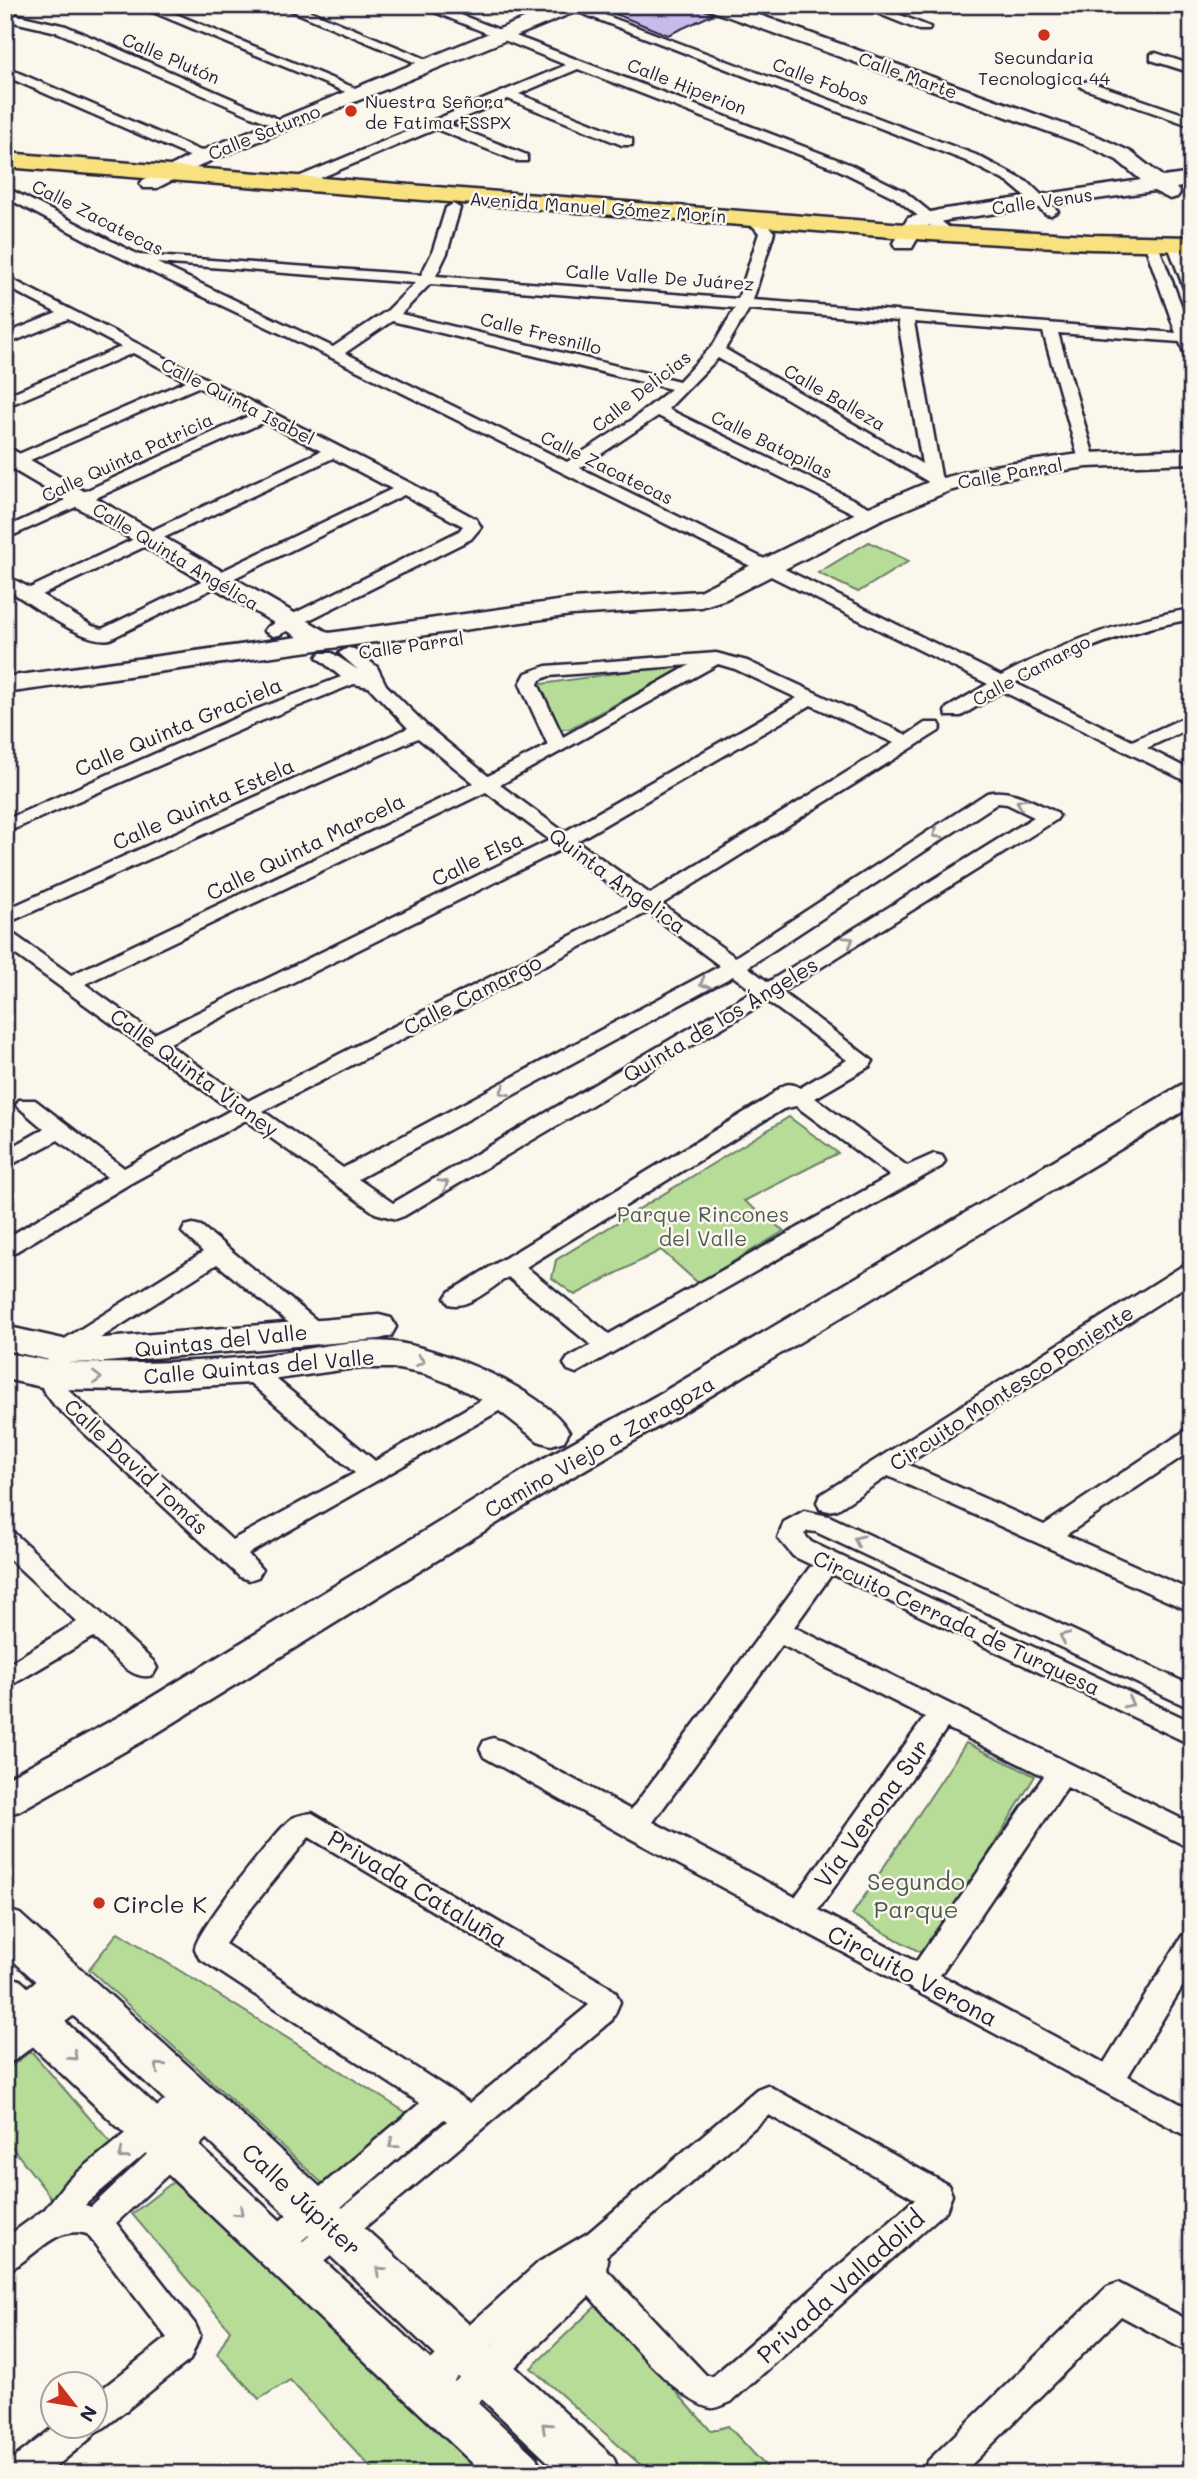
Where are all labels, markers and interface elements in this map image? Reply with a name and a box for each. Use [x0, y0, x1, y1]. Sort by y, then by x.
street label: Calle Plutón [118, 27, 224, 89]
marker: Secundaria Tecnologica 44 [1036, 27, 1052, 43]
place label: Secundaria Tecnologica 44 [978, 45, 1111, 90]
street label: Calle Marte [855, 46, 961, 104]
street label: Calle Hiperion [624, 52, 750, 120]
street label: Calle Fobos [769, 52, 873, 110]
place label: Nuestra Señora de Fatima FSSPX [365, 89, 512, 134]
street label: Calle Saturno [204, 99, 324, 165]
marker: Nuestra Señora de Fatima FSSPX [343, 103, 359, 119]
street label: Calle Zacatecas [28, 173, 168, 261]
street label: Calle Venus [990, 182, 1094, 220]
street label: Avenida Manuel Gómez Morín [469, 186, 727, 228]
street label: Calle Valle De Juárez [565, 258, 755, 296]
street label: Calle Fresnillo [478, 306, 604, 360]
street label: Calle Delicias [586, 345, 696, 437]
street label: Calle Quinta Isabel [157, 352, 319, 450]
street label: Calle Balleza [780, 358, 890, 436]
street label: Calle Batopilas [707, 404, 837, 484]
street label: Calle Quinta Patricia [38, 407, 216, 507]
street label: Calle Zacatecas [537, 424, 677, 510]
street label: Calle Parral [956, 452, 1064, 494]
street label: Calle Quinta Angélica [88, 497, 264, 615]
street label: Calle Parral [357, 626, 465, 664]
street label: Calle Camargo [968, 629, 1094, 711]
street label: Calle Quinta Graciela [70, 670, 286, 782]
street label: Calle Quinta Estela [108, 751, 298, 855]
street label: Calle Quinta Marcela [201, 786, 409, 906]
one-way arrow [1016, 797, 1028, 811]
street label: Quinta Angelica [544, 821, 692, 939]
street label: Calle Elsa [427, 824, 527, 892]
one-way arrow [932, 826, 945, 839]
one-way arrow [842, 936, 855, 949]
street label: Calle Camargo [398, 948, 546, 1040]
street label: Quinta de los Ángeles [618, 950, 822, 1088]
one-way arrow [699, 975, 711, 988]
street label: Calle Quinta Vianey [105, 1002, 285, 1142]
one-way arrow [499, 1083, 511, 1096]
one-way arrow [436, 1179, 449, 1192]
park label: Parque Rincones del Valle [617, 1200, 789, 1251]
street label: Circuito Montesco Poniente [884, 1298, 1138, 1476]
street label: Quintas del Valle [133, 1317, 309, 1363]
street label: Calle Quintas del Valle [142, 1342, 376, 1390]
one-way arrow [414, 1353, 426, 1367]
street label: Camino Viejo a Zaragoza [479, 1369, 719, 1523]
one-way arrow [92, 1370, 103, 1386]
street label: Calle David Tomás [59, 1392, 215, 1540]
one-way arrow [853, 1535, 865, 1549]
street label: Circuito Cerrada de Turquesa [809, 1543, 1105, 1701]
one-way arrow [1059, 1631, 1071, 1645]
one-way arrow [1122, 1695, 1134, 1709]
street label: Vía Verona Sur [807, 1732, 935, 1894]
street label: Privada Cataluña [322, 1822, 514, 1954]
park label: Segundo Parque [867, 1865, 965, 1924]
place label: Circle K [113, 1888, 207, 1919]
marker: Circle K [91, 1895, 107, 1911]
street label: Circuito Verona [823, 1917, 1003, 2033]
one-way arrow [65, 2047, 78, 2060]
one-way arrow [154, 2062, 167, 2075]
street label: Calle Júpiter [236, 2136, 368, 2262]
one-way arrow [388, 2136, 401, 2148]
one-way arrow [118, 2146, 130, 2159]
one-way arrow [231, 2203, 244, 2216]
street label: Privada Valladolid [750, 2203, 930, 2369]
one-way arrow [375, 2267, 388, 2280]
north arrow [38, 2370, 108, 2440]
text: N [75, 2401, 103, 2427]
one-way arrow [541, 2423, 554, 2435]

